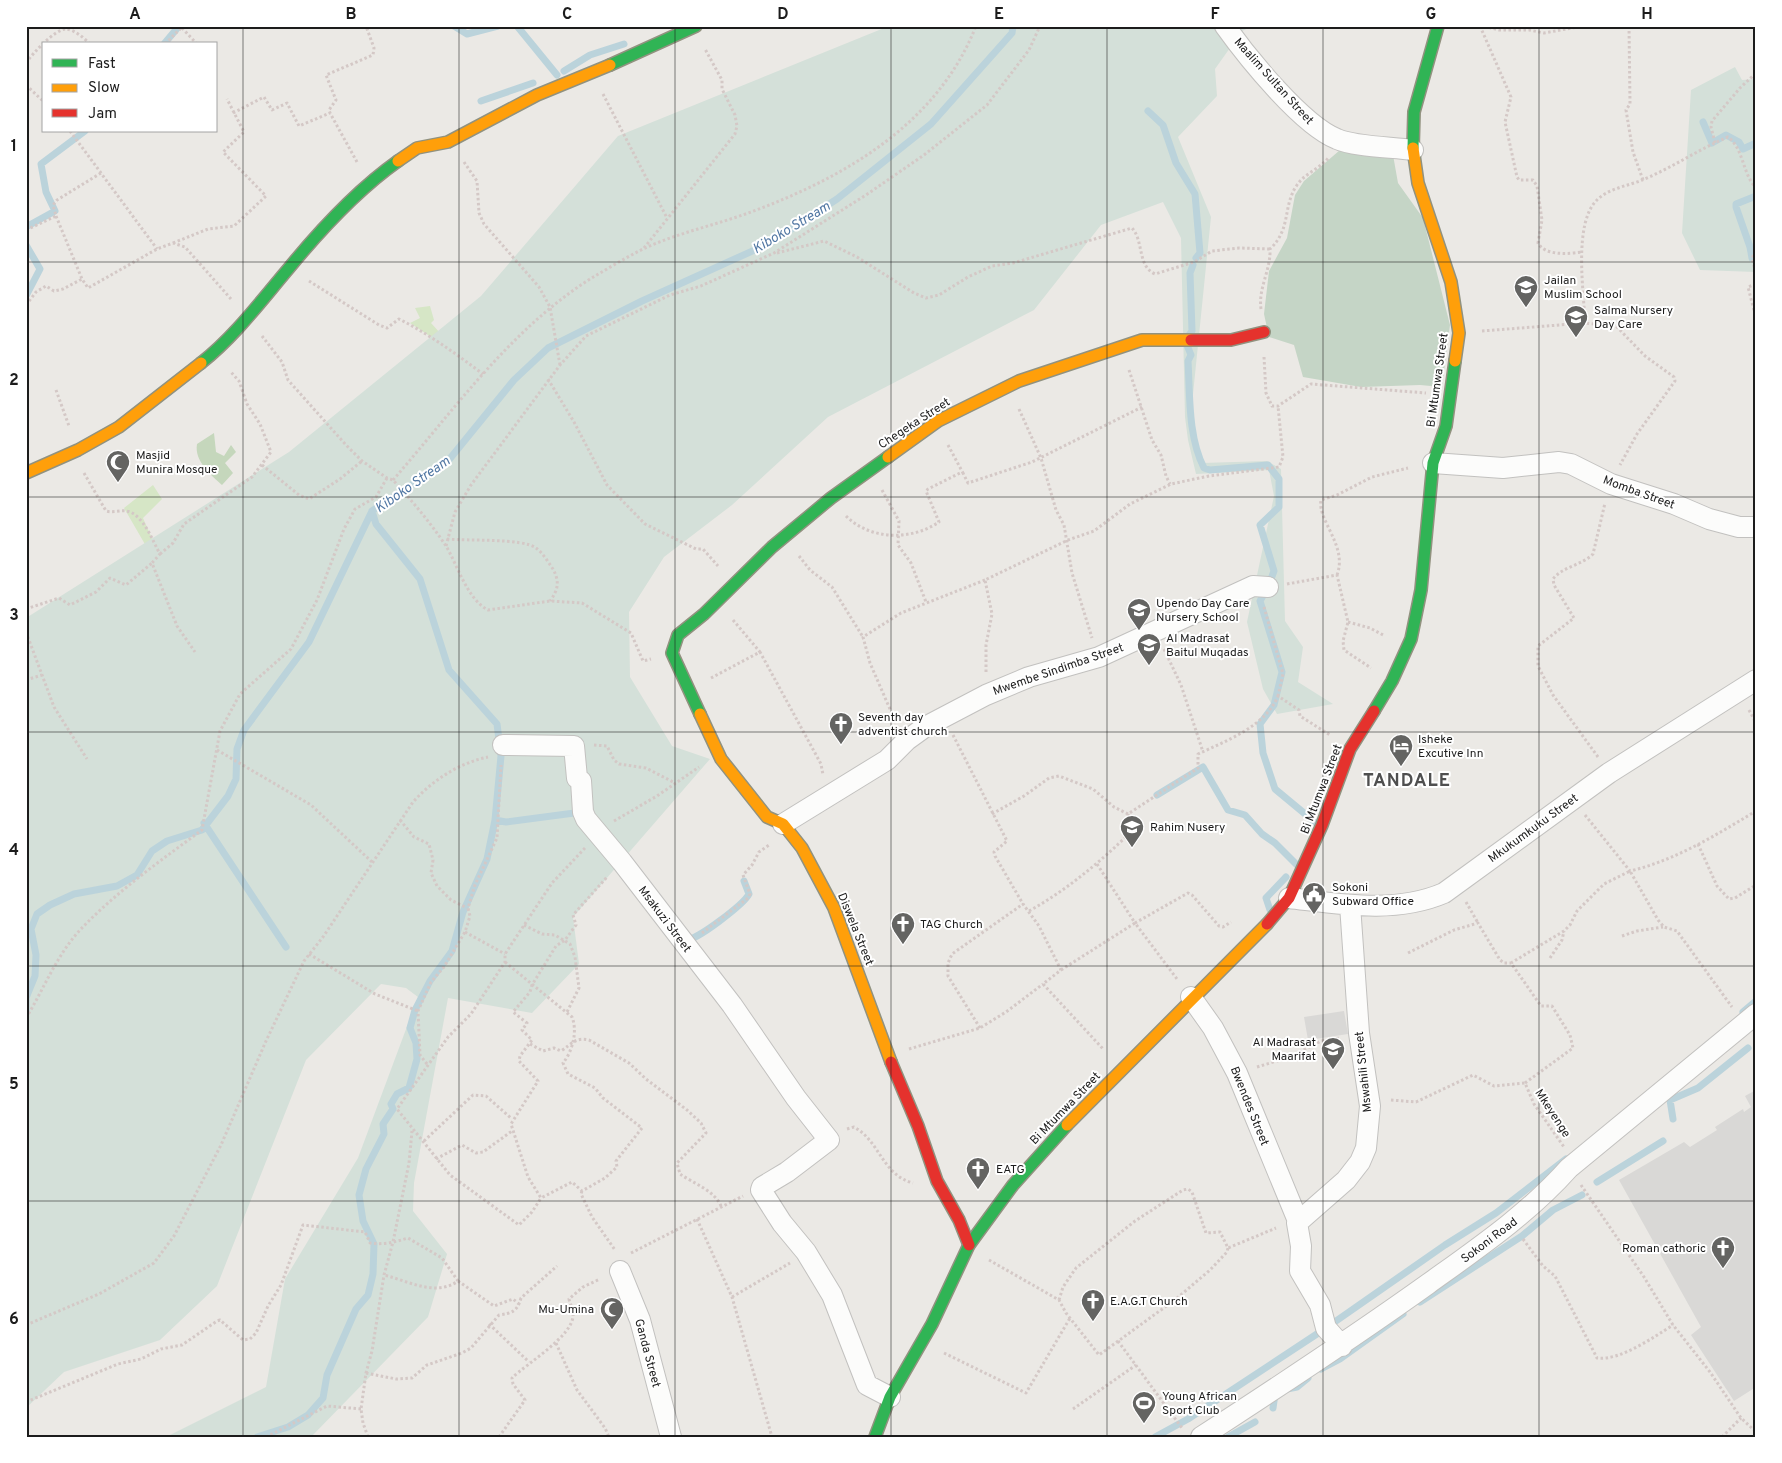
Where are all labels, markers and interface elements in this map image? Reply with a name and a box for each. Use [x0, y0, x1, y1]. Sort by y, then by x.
text: A [129, 5, 141, 25]
text: B [345, 5, 357, 25]
text: C [562, 5, 572, 25]
text: D [777, 5, 789, 25]
text: E [994, 5, 1004, 25]
text: F [1210, 5, 1220, 25]
text: G [1426, 5, 1436, 25]
text: H [1641, 5, 1653, 25]
street label: Maalim Sultan Street [1230, 35, 1317, 129]
legend [42, 42, 218, 132]
text: Fast [88, 55, 116, 74]
text: Slow [88, 79, 120, 98]
text: Jam [88, 105, 117, 124]
text: 1 [11, 137, 17, 157]
water label: Kiboko Stream [750, 198, 834, 258]
place label: Jailan Muslim School [1544, 273, 1622, 303]
school or university icon: Jailan Muslim School [1513, 274, 1539, 308]
place label: Salma Nursery Day Care [1594, 303, 1673, 333]
school or university icon: Salma Nursery Day Care [1563, 304, 1589, 338]
street label: Bi Mtumwa Street [1423, 332, 1453, 428]
text: 2 [9, 371, 19, 391]
street label: Chegeka Street [875, 395, 954, 453]
place label: Masjid Munira Mosque [136, 448, 218, 478]
mosque icon: Masjid Munira Mosque [105, 449, 131, 483]
water label: Kiboko Stream [372, 453, 454, 517]
street label: Momba Street [1600, 473, 1677, 513]
place label: Upendo Day Care Nursery School [1156, 596, 1250, 626]
school or university icon: Upendo Day Care Nursery School [1126, 597, 1152, 631]
text: 3 [9, 606, 19, 626]
place label: Al Madrasat Baitul Muqadas [1166, 631, 1249, 661]
school or university icon: Al Madrasat Baitul Muqadas [1136, 632, 1162, 666]
street label: Mwembe Sindimba Street [991, 640, 1126, 700]
place label: Seventh day adventist church [858, 710, 947, 740]
church icon: Seventh day adventist church [828, 711, 854, 745]
place label: Isheke Excutive Inn [1418, 732, 1483, 762]
hotel icon: Isheke Excutive Inn [1388, 733, 1414, 767]
street label: Bi Mtumwa Street [1297, 742, 1346, 837]
district label: TANDALE [1363, 770, 1451, 793]
street label: Mkukumkuku Street [1485, 791, 1582, 867]
school or university icon: Rahim Nusery [1119, 814, 1145, 848]
place label: Rahim Nusery [1150, 820, 1225, 836]
text: 4 [9, 841, 19, 861]
place label: Sokoni Subward Office [1332, 880, 1414, 910]
public building icon: Sokoni Subward Office [1301, 881, 1327, 915]
street label: Msakuzi Street [634, 883, 694, 956]
street label: Diswela Street [833, 891, 877, 968]
church icon: TAG Church [890, 911, 916, 945]
place label: TAG Church [920, 917, 983, 933]
street label: Mswahili Street [1352, 1031, 1376, 1113]
place label: Al Madrasat Maarifat [1252, 1035, 1316, 1065]
school or university icon: Al Madrasat Maarifat [1320, 1036, 1346, 1070]
street label: Bwendes Street [1226, 1064, 1272, 1148]
street label: Bi Mtumwa Street [1027, 1069, 1105, 1148]
text: 5 [9, 1075, 19, 1095]
street label: Mkeyenge [1531, 1086, 1574, 1141]
church icon: EATG [965, 1156, 991, 1190]
place label: EATG [996, 1162, 1025, 1178]
street label: Sokoni Road [1458, 1214, 1521, 1267]
church icon: Roman cathoric [1710, 1235, 1736, 1269]
place label: Roman cathoric [1622, 1241, 1706, 1257]
church icon: E.A.G.T Church [1080, 1288, 1106, 1322]
place label: E.A.G.T Church [1110, 1294, 1188, 1310]
mosque icon: Mu-Umina [599, 1296, 625, 1330]
place label: Mu-Umina [538, 1302, 594, 1318]
text: 6 [9, 1310, 19, 1330]
street label: Ganda Street [630, 1317, 664, 1389]
place label: Young African Sport Club [1162, 1389, 1237, 1419]
sports icon: Young African Sport Club [1131, 1390, 1157, 1424]

